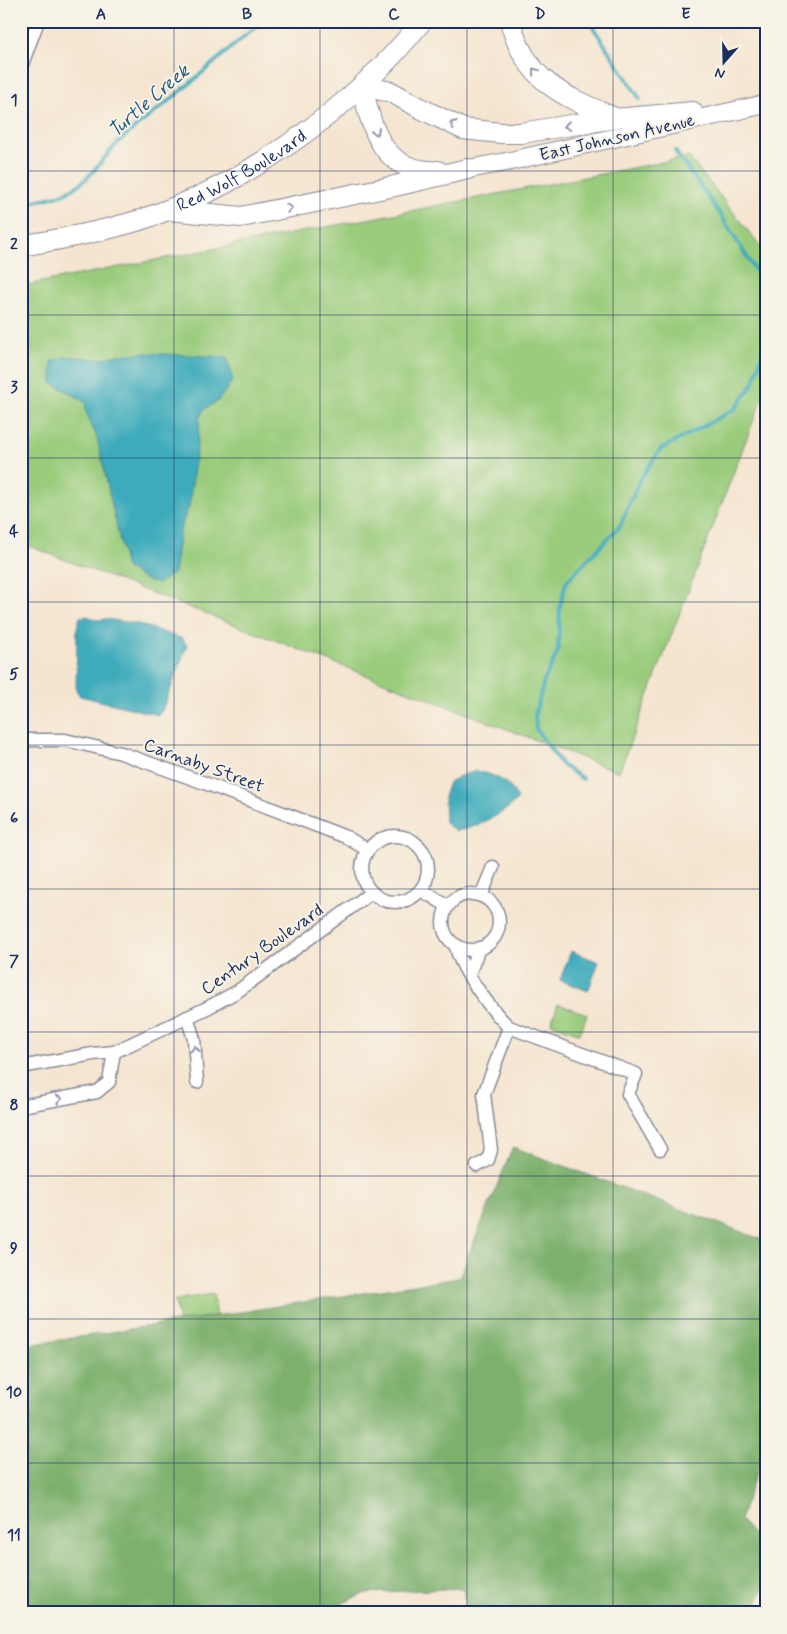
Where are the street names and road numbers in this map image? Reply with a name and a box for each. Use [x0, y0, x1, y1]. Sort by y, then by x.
street label: East Johnson Avenue [537, 108, 697, 168]
street label: Red Wolf Boulevard [173, 125, 312, 218]
street label: Carnaby Street [140, 733, 267, 799]
street label: Century Boulevard [197, 899, 329, 1001]

